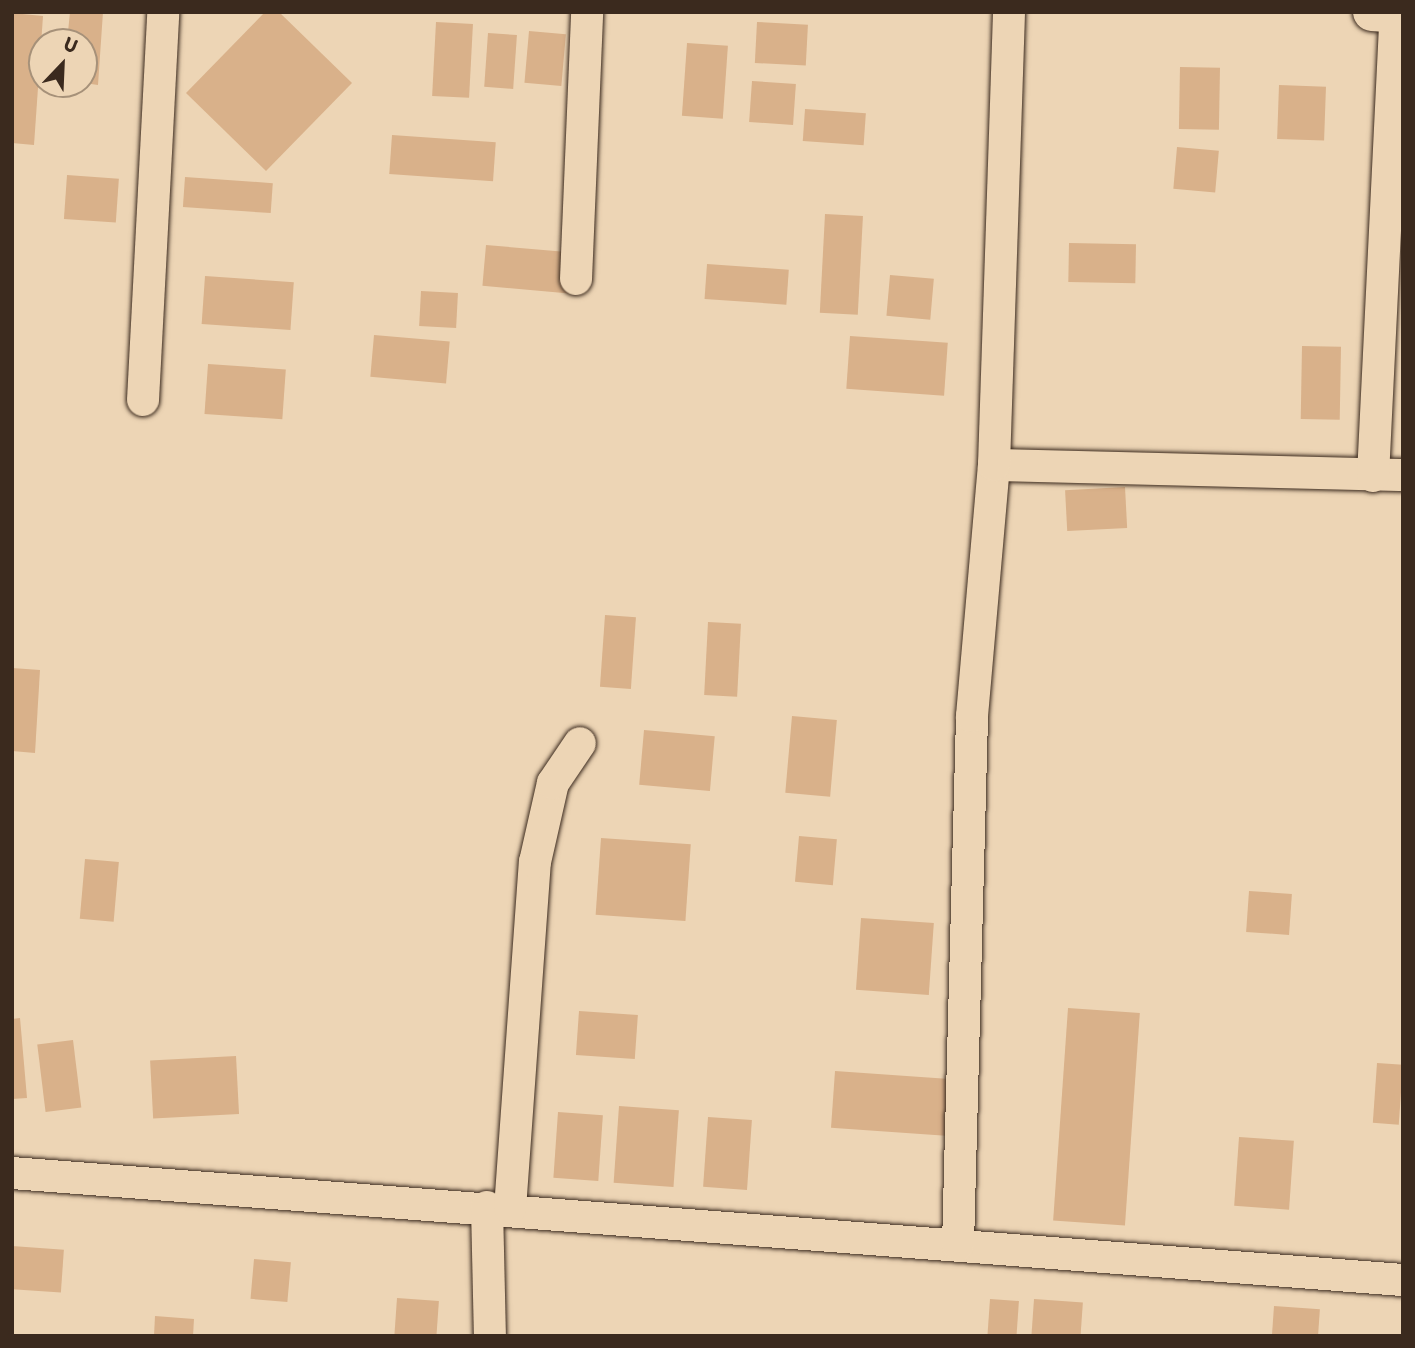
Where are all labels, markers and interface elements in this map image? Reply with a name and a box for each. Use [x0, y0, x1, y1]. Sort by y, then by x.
north arrow [28, 28, 98, 98]
text: U [60, 31, 81, 59]

